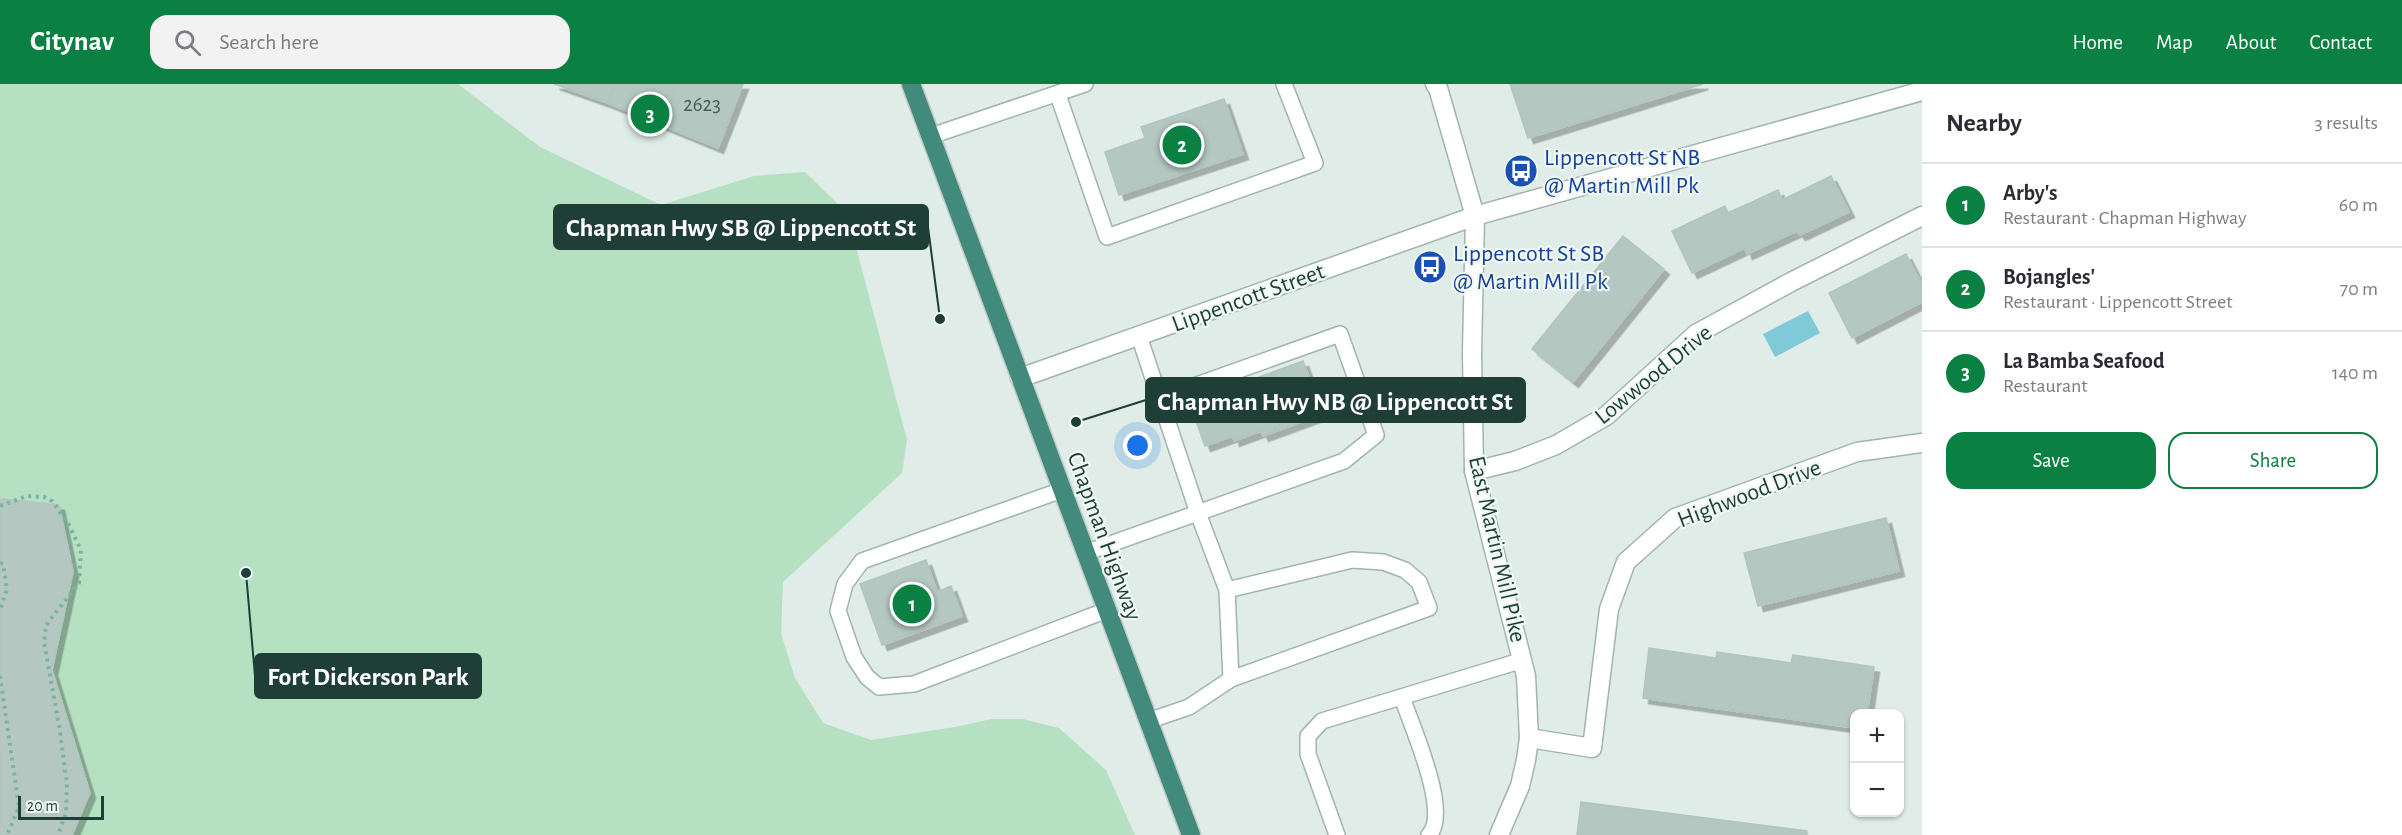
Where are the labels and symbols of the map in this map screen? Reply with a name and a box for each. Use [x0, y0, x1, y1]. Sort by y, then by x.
pin: 3 [630, 92, 670, 136]
house number: 2623 [683, 94, 721, 115]
pin: 2 [1162, 122, 1202, 168]
place label: Lippencott St NB @ Martin Mill Pk [1544, 146, 1700, 198]
bus stop icon: Lippencott St NB @ Martin Mill Pk [1503, 153, 1539, 189]
callout: Chapman Hwy SB @ Lippencott St [554, 205, 928, 249]
text: Chapman Hwy SB @ Lippencott St [566, 215, 916, 241]
place label: Lippencott St SB @ Martin Mill Pk [1453, 242, 1608, 294]
bus stop icon: Lippencott St SB @ Martin Mill Pk [1412, 249, 1448, 285]
street label: Lippencott Street [1169, 259, 1328, 337]
street label: Lowwood Drive [1591, 320, 1717, 429]
callout: Chapman Hwy NB @ Lippencott St [1146, 378, 1525, 422]
text: Chapman Hwy NB @ Lippencott St [1157, 389, 1513, 415]
your location [1123, 431, 1152, 460]
street label: Chapman Highway [1062, 449, 1146, 624]
street label: East Martin Mill Pike [1464, 454, 1530, 645]
street label: Highwood Drive [1674, 456, 1824, 532]
pin: 1 [892, 582, 932, 626]
callout: Fort Dickerson Park [255, 654, 481, 698]
text: Fort Dickerson Park [267, 664, 469, 690]
scale bar [18, 793, 104, 820]

